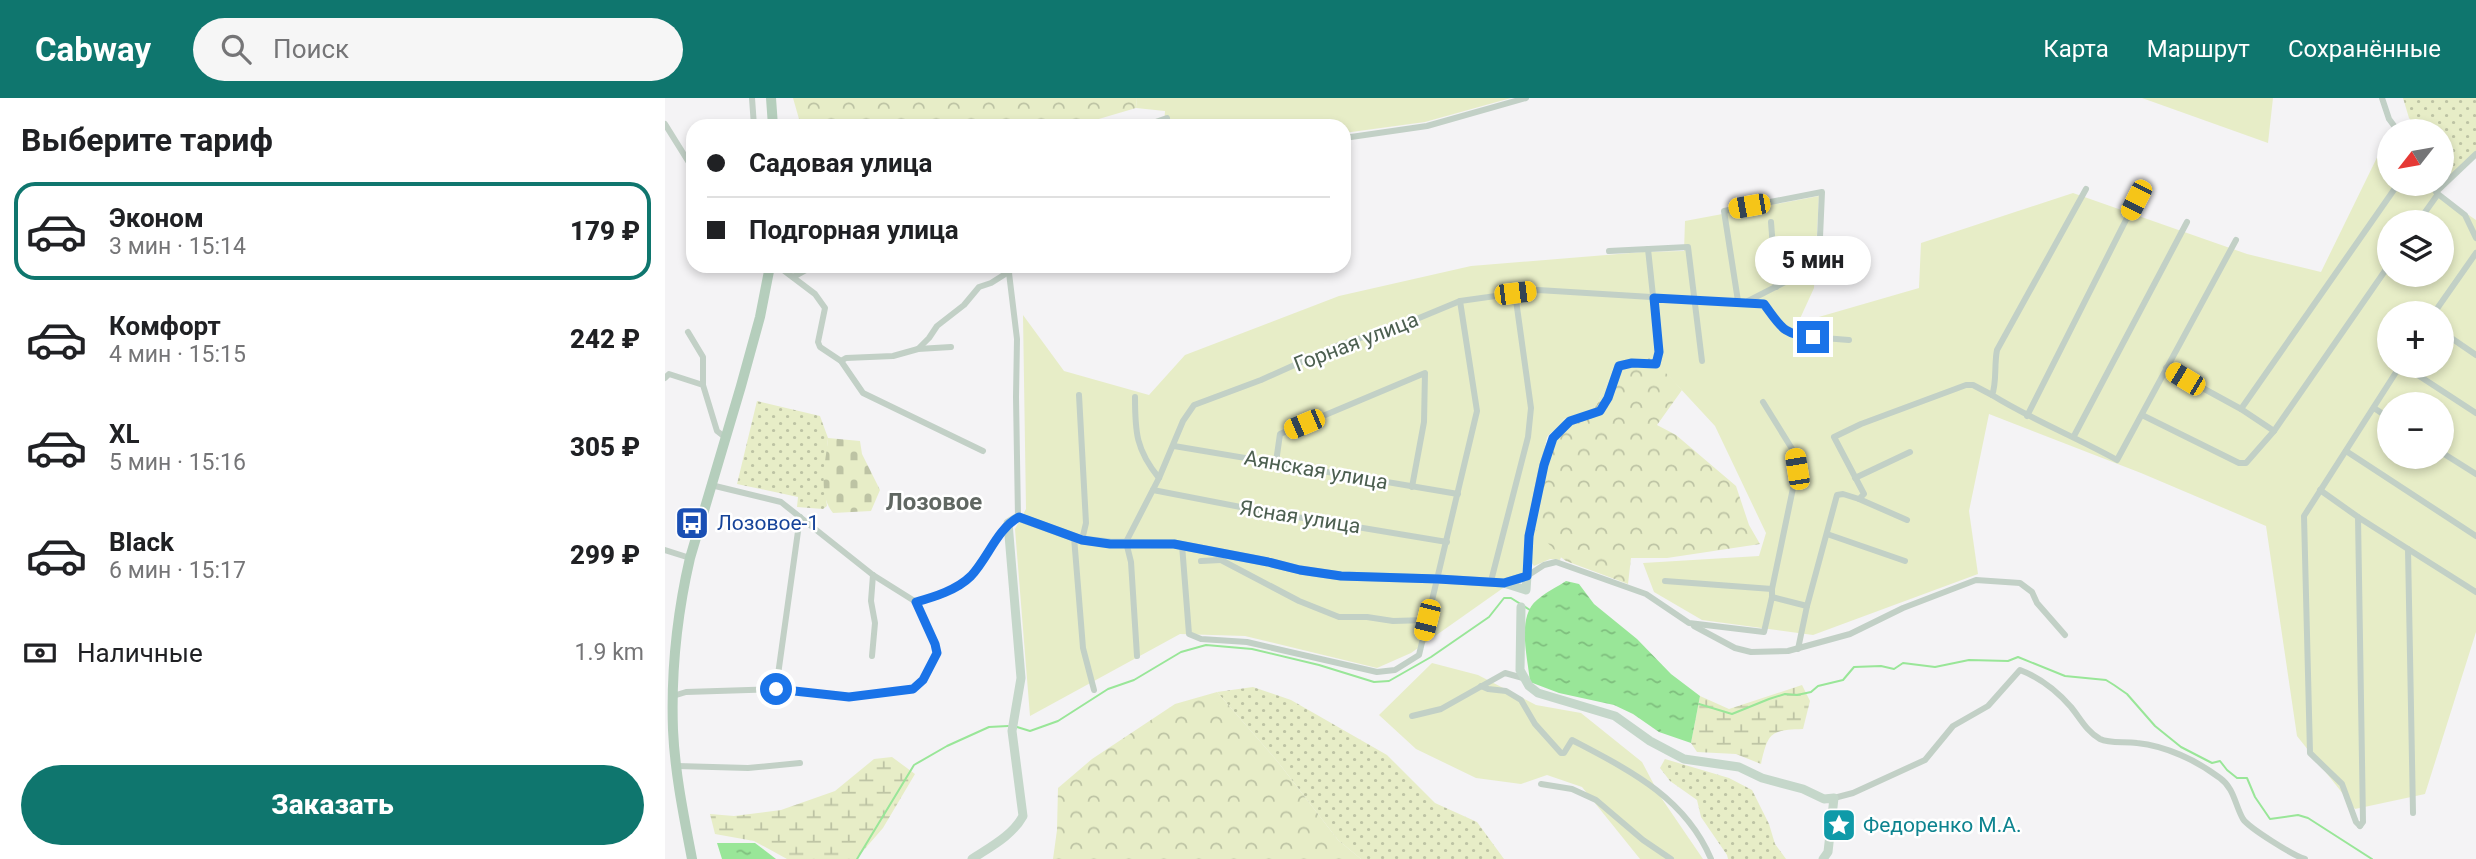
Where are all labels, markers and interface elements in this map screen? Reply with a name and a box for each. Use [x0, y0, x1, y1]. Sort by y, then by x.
search box [193, 18, 683, 81]
text: Cabway [35, 30, 151, 69]
icon: search [217, 30, 255, 68]
text: Поиск [273, 34, 349, 64]
text: Карта [2043, 35, 2109, 63]
text: Маршрут [2147, 35, 2250, 63]
text: Сохранённые [2288, 35, 2441, 63]
north arrow [2377, 119, 2453, 196]
map controls [2377, 119, 2454, 469]
text: Выберите тариф [21, 121, 273, 159]
text: Садовая улица [749, 148, 932, 178]
car [2118, 177, 2155, 223]
car [1727, 192, 1772, 220]
icon: car [25, 200, 88, 263]
text: Эконом [109, 203, 204, 233]
button: layers [2377, 210, 2454, 287]
text: Подгорная улица [749, 215, 959, 245]
text: 179 ₽ [570, 216, 640, 246]
text: 3 мин · 15:14 [109, 233, 246, 260]
callout: 5 мин [1755, 236, 1871, 285]
text: 5 мин [1782, 247, 1844, 274]
car [1493, 280, 1538, 306]
button: + [2377, 301, 2454, 378]
street label: Горная улица [1290, 307, 1422, 377]
icon: car [25, 308, 88, 371]
text: Комфорт [109, 311, 221, 341]
route end [1797, 321, 1829, 353]
text: 242 ₽ [570, 324, 640, 354]
text: 4 мин · 15:15 [109, 341, 246, 368]
car [2162, 359, 2209, 399]
button: − [2377, 392, 2454, 469]
car [1281, 406, 1328, 442]
icon: car [25, 416, 88, 479]
text: XL [109, 419, 140, 449]
text: 305 ₽ [570, 432, 640, 462]
street label: Аянская улица [1242, 446, 1390, 494]
car [1784, 447, 1811, 491]
text: 5 мин · 15:16 [109, 449, 246, 476]
district label: Лозовое [886, 488, 982, 516]
street label: Ясная улица [1238, 496, 1362, 538]
bus stop icon: Лозовое-1 [673, 504, 711, 542]
place label: Лозовое-1 [717, 511, 819, 535]
icon: car [25, 524, 88, 587]
text: Black [109, 527, 174, 557]
text: 299 ₽ [570, 540, 640, 570]
text: 6 мин · 15:17 [109, 557, 246, 584]
car [1412, 597, 1443, 643]
icon: cash [21, 634, 59, 672]
text: Наличные [77, 638, 203, 668]
text: 1.9 km [575, 639, 644, 666]
route start [760, 673, 792, 705]
button: Заказать [21, 765, 644, 845]
place icon: Федоренко М.А. [1820, 806, 1858, 844]
place label: Федоренко М.А. [1863, 813, 2021, 837]

